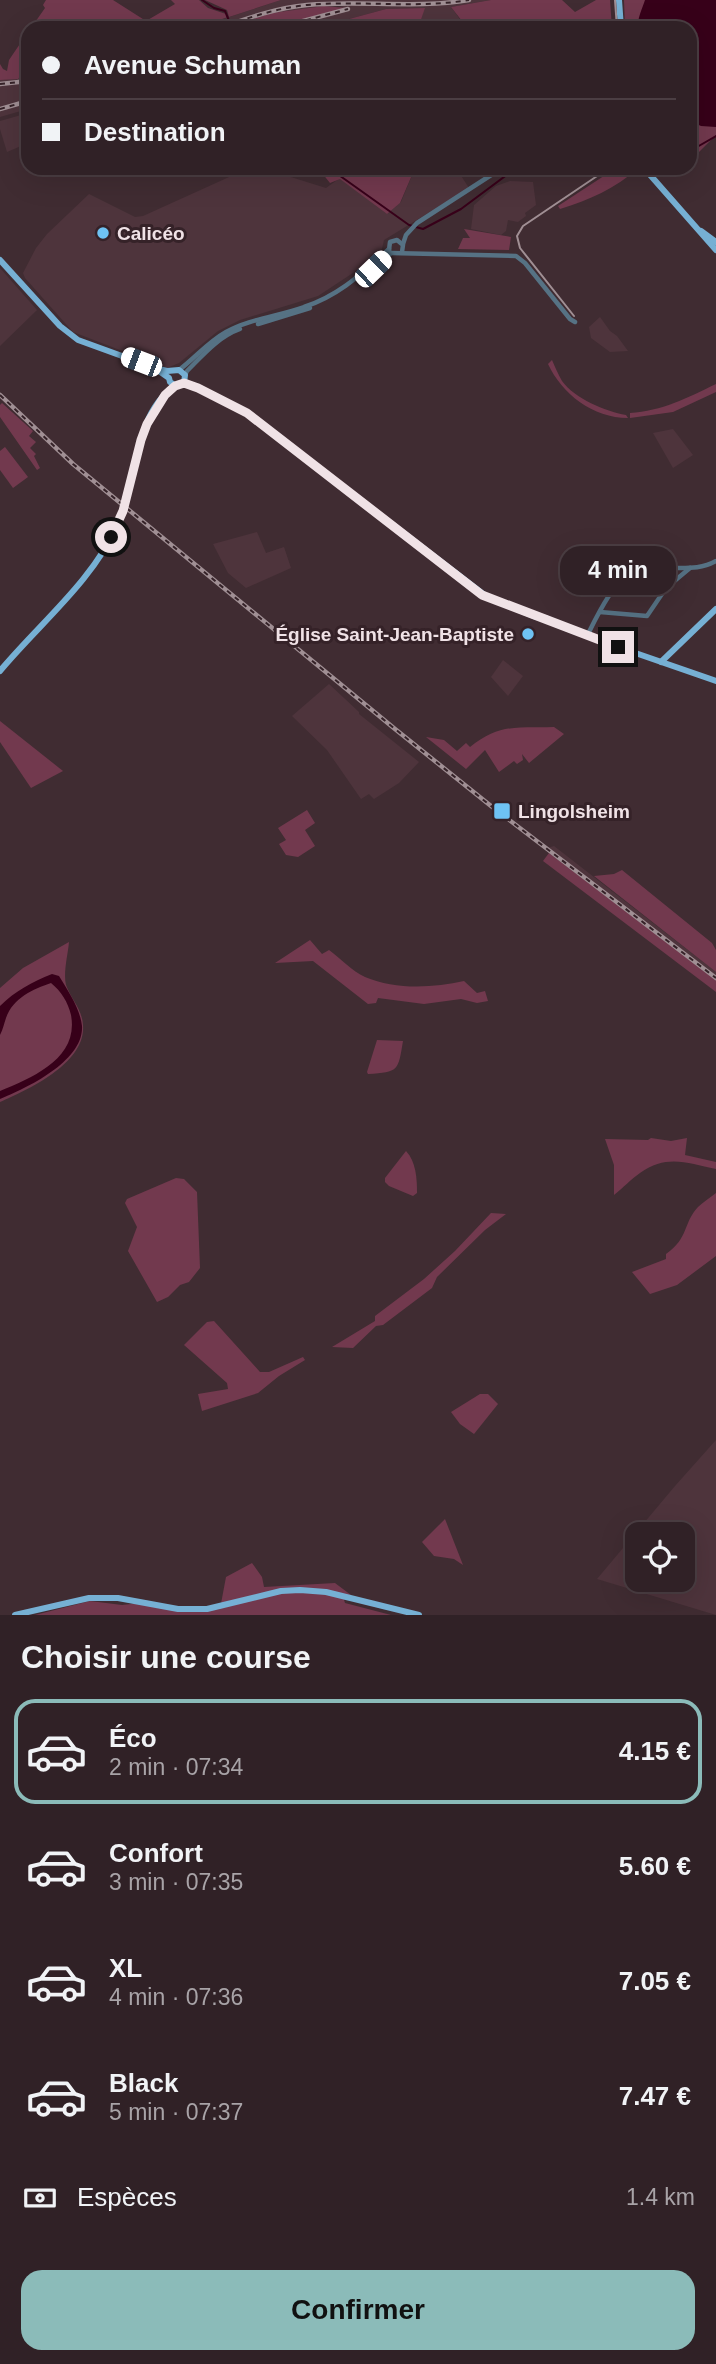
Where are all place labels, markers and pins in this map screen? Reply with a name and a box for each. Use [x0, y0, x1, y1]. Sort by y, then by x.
place label: Calicéo [117, 223, 185, 244]
marker: Calicéo [95, 225, 111, 241]
place label: Église Saint-Jean-Baptiste [275, 624, 514, 645]
marker: Église Saint-Jean-Baptiste [520, 626, 536, 642]
marker: Lingolsheim [492, 801, 512, 821]
place label: Lingolsheim [518, 801, 630, 822]

